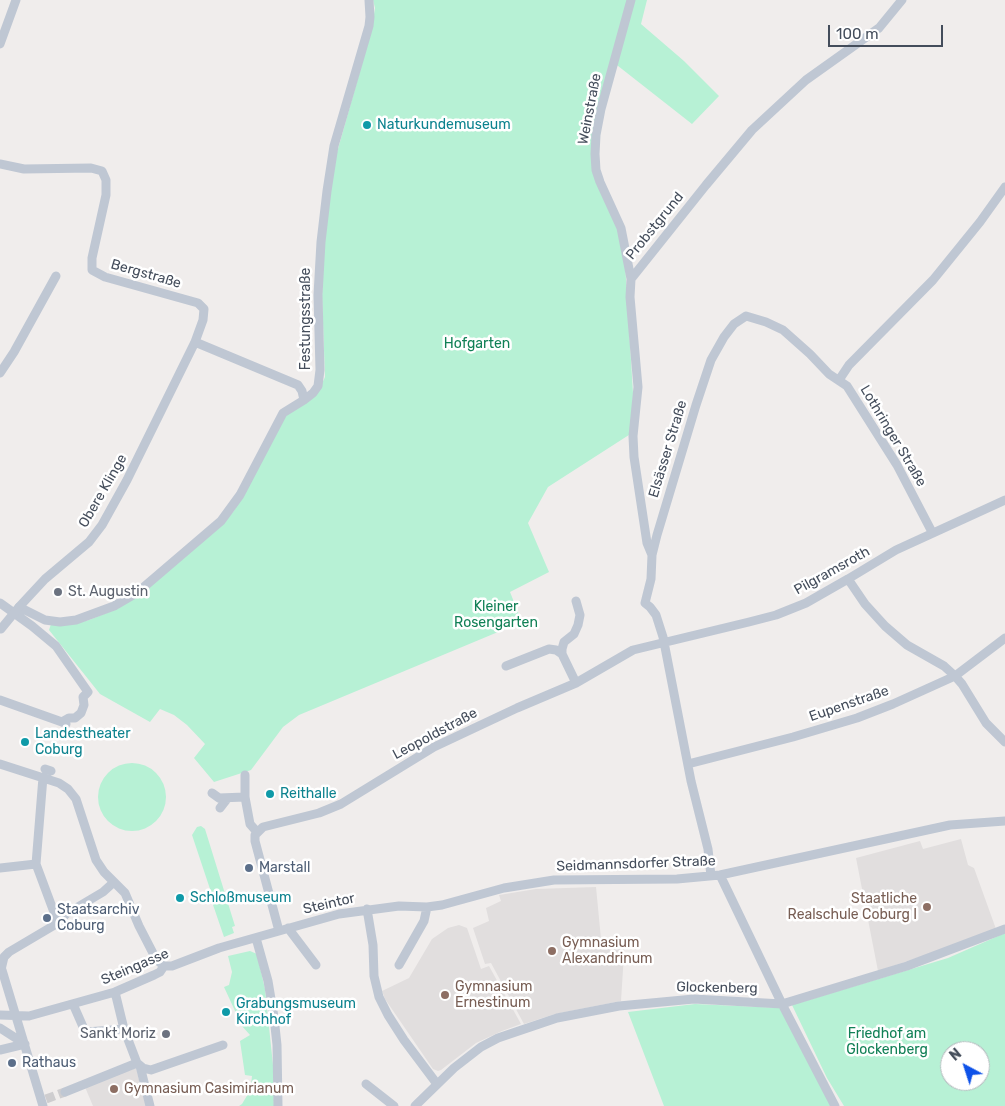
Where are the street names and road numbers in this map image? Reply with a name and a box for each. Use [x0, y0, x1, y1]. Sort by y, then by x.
street label: Weinstraße [575, 72, 605, 146]
street label: Probstgrund [623, 189, 687, 263]
street label: Bergstraße [109, 256, 183, 292]
street label: Festungsstraße [298, 268, 314, 370]
street label: Lothringer Straße [856, 382, 930, 490]
street label: Elsässer Straße [645, 398, 691, 500]
street label: Obere Klinge [75, 451, 131, 531]
street label: Pilgramsroth [791, 543, 873, 599]
street label: Eupenstraße [807, 683, 891, 725]
street label: Leopoldstraße [390, 705, 480, 763]
street label: Seidmannsdorfer Straße [556, 853, 716, 875]
street label: Steintor [301, 890, 357, 918]
street label: Steingasse [99, 945, 171, 989]
street label: Glockenberg [676, 979, 758, 997]

